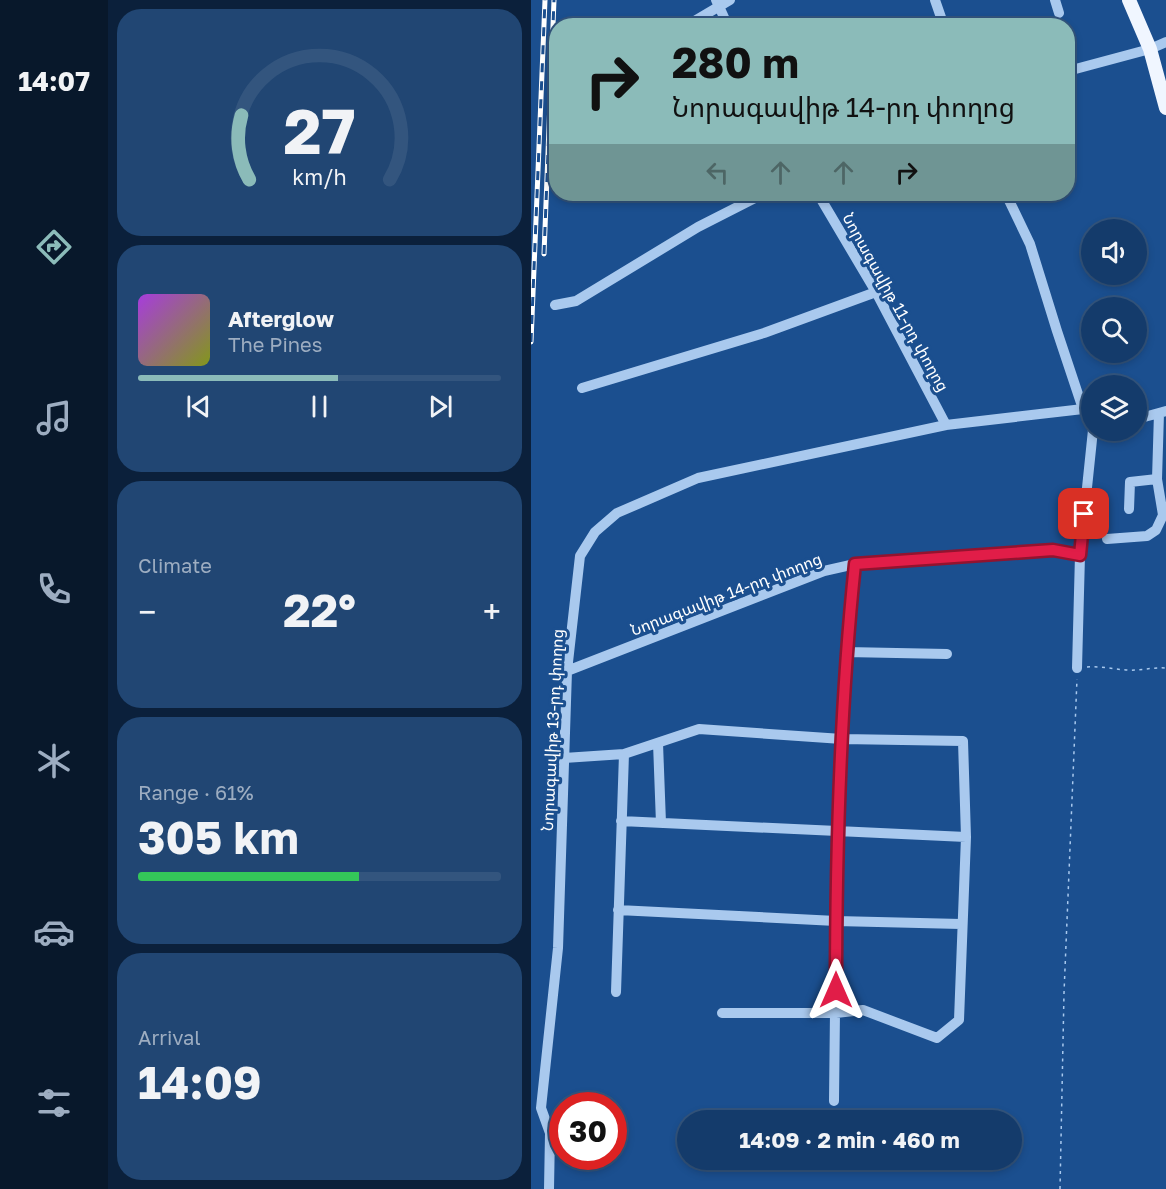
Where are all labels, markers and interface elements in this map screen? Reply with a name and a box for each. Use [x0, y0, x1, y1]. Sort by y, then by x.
text: 280 m [672, 37, 799, 87]
icon: right [573, 42, 651, 120]
text: 14:07 [18, 65, 90, 97]
text: Նորագավիթ 14-րդ փողոց [672, 91, 1015, 123]
text: 27 [283, 93, 356, 168]
icon: left [701, 156, 734, 189]
icon: ahead [764, 156, 797, 189]
icon: ahead [827, 156, 860, 189]
icon: right [890, 156, 923, 189]
text: km/h [292, 164, 347, 190]
street label: Նորագավիթ 11-րդ փողոց [838, 209, 954, 395]
map controls [1081, 219, 1147, 441]
button: sound [1081, 219, 1147, 285]
icon: directions [33, 226, 75, 268]
button: search [1081, 297, 1147, 363]
text: Afterglow [228, 305, 334, 332]
text: The Pines [228, 332, 322, 356]
button: layers [1081, 375, 1147, 441]
icon: previous [182, 390, 215, 423]
icon: pause [303, 390, 336, 423]
icon: next [424, 390, 457, 423]
icon: music [33, 397, 75, 439]
pin [1058, 488, 1109, 539]
icon: arrive [1067, 497, 1100, 530]
street label: Նորագավիթ 14-րդ փողոց [628, 548, 824, 640]
text: Climate [138, 553, 212, 577]
icon: phone [33, 568, 75, 610]
text: 22° [283, 583, 356, 637]
text: − [138, 592, 156, 631]
text: + [483, 592, 501, 631]
street label: Նորագավիթ 13-րդ փողոց [537, 628, 567, 832]
icon: climate [33, 740, 75, 782]
text: Range · 61% [138, 780, 254, 804]
text: 305 km [138, 810, 299, 864]
icon: car [33, 911, 75, 953]
position arrow [804, 958, 868, 1022]
text: Arrival [138, 1025, 201, 1049]
text: 14:09 [138, 1055, 262, 1109]
icon: filters [33, 1082, 75, 1124]
speed limit sign: 30 [549, 1092, 627, 1170]
text: 14:09 · 2 min · 460 m [739, 1126, 960, 1153]

